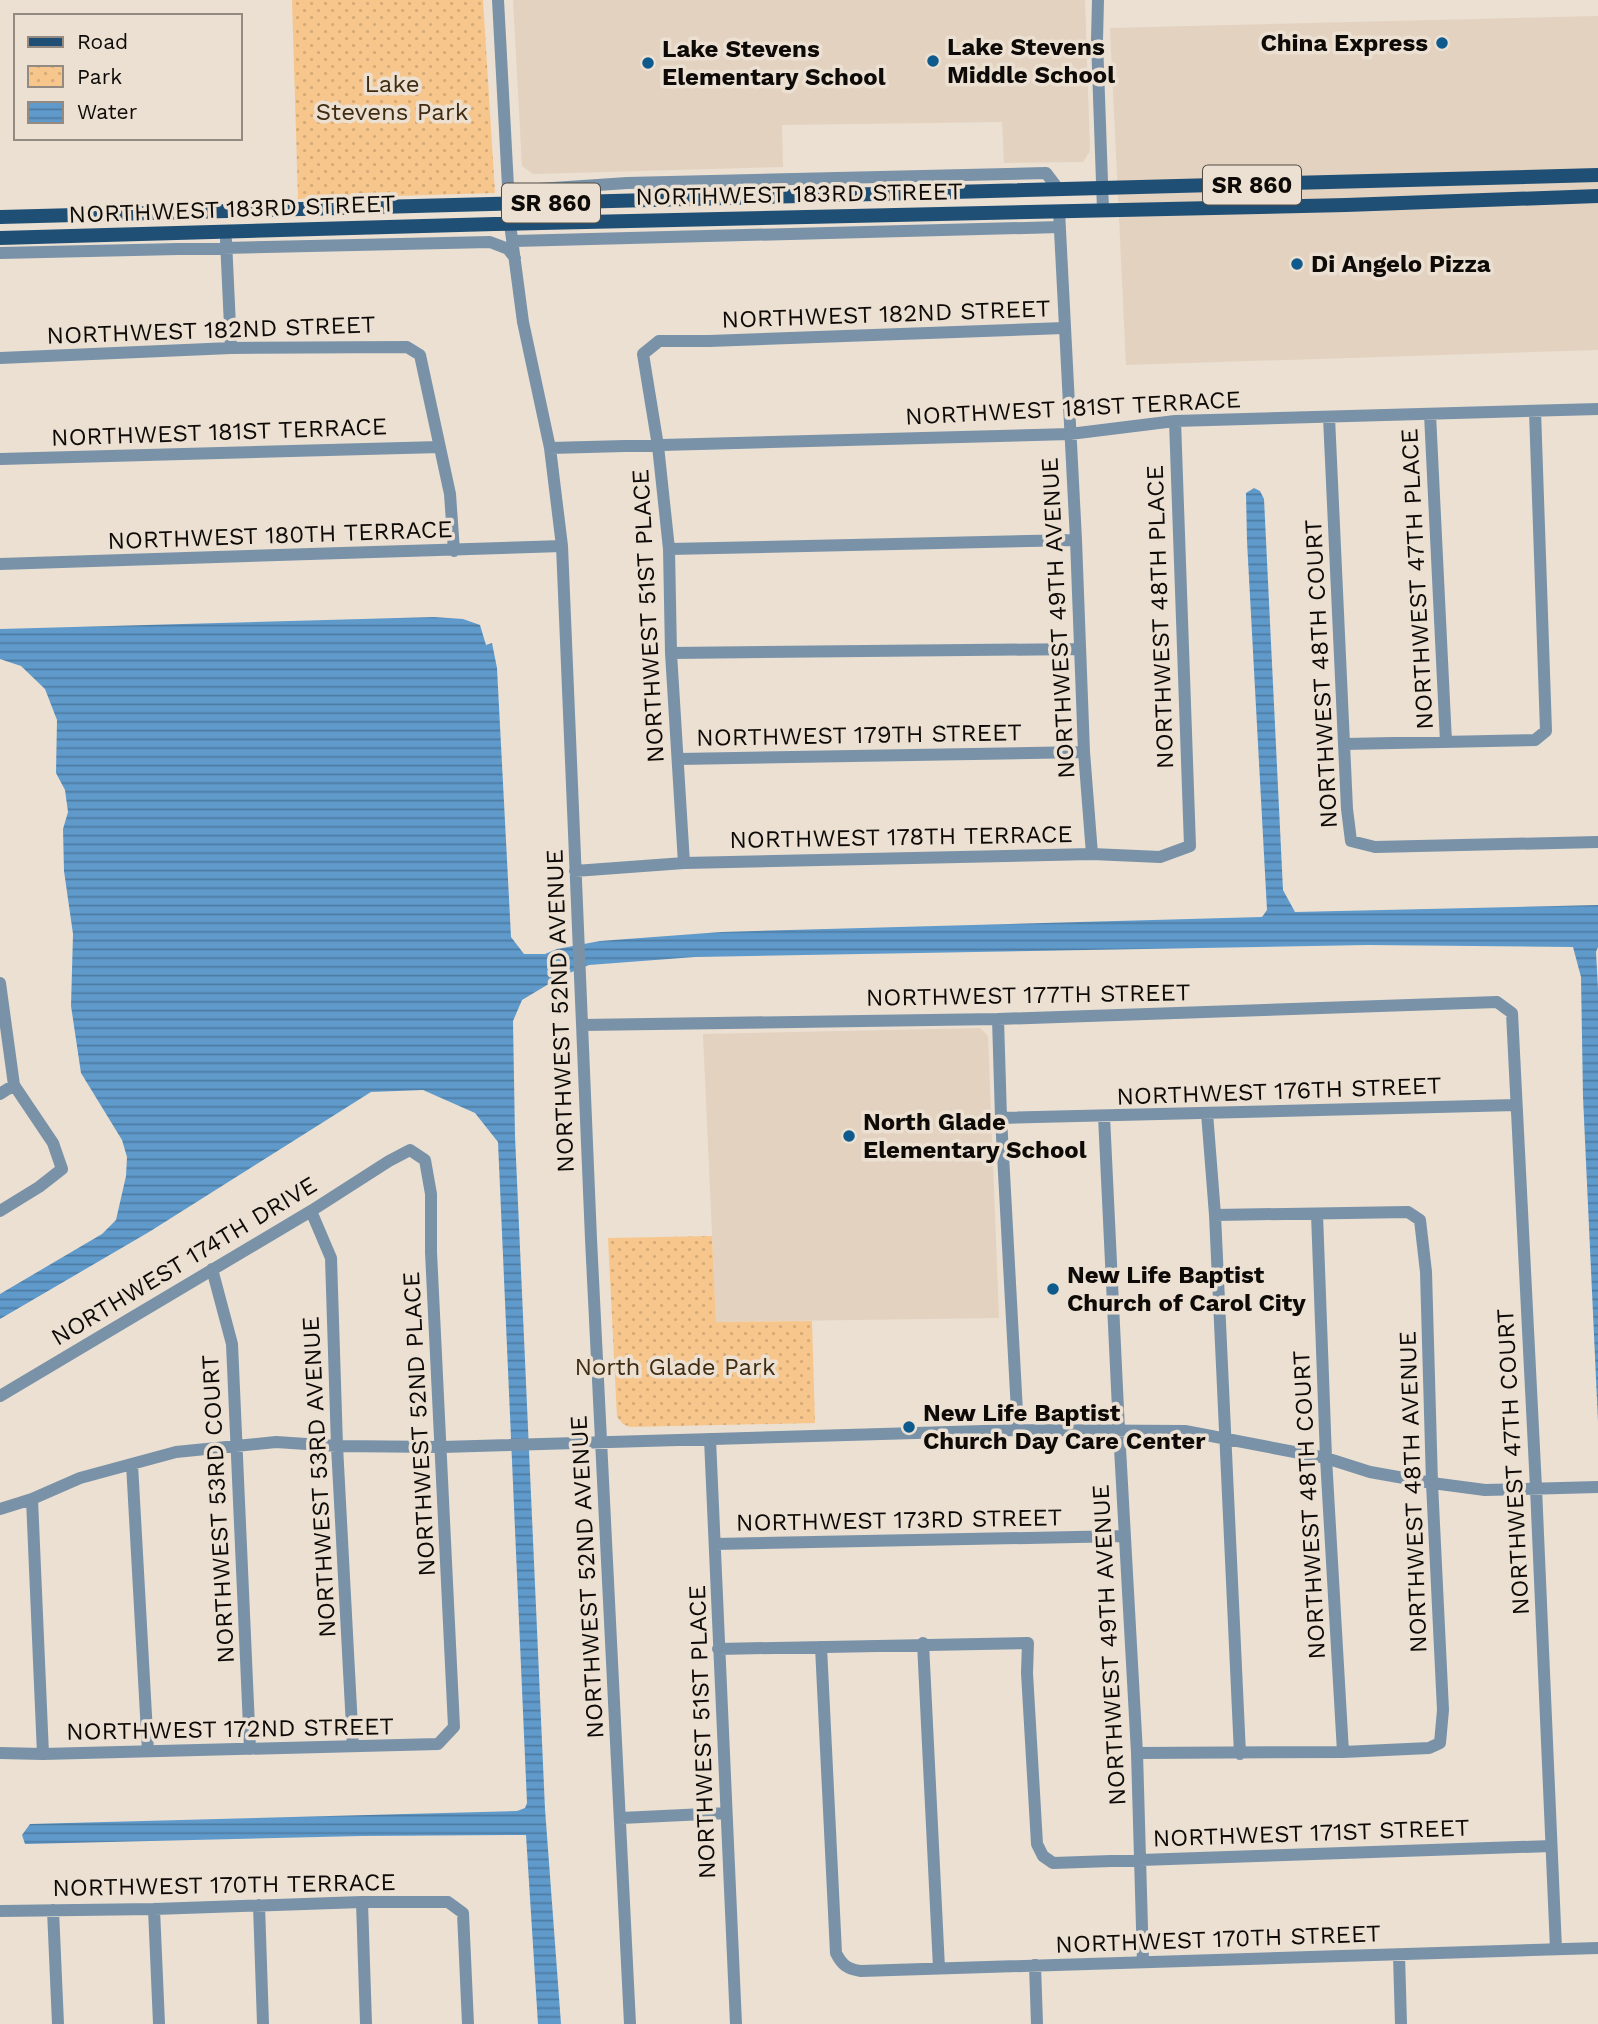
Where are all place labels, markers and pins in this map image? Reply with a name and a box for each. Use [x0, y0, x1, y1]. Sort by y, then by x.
place label: China Express [1260, 29, 1428, 57]
place label: Lake Stevens Middle School [947, 33, 1115, 89]
place label: Lake Stevens Elementary School [662, 35, 886, 91]
marker: China Express [1434, 35, 1450, 51]
marker: Lake Stevens Middle School [925, 53, 941, 69]
marker: Lake Stevens Elementary School [640, 55, 656, 71]
place label: Di Angelo Pizza [1311, 250, 1491, 278]
marker: Di Angelo Pizza [1289, 256, 1305, 272]
place label: North Glade Elementary School [863, 1108, 1087, 1164]
marker: North Glade Elementary School [841, 1128, 857, 1144]
place label: New Life Baptist Church of Carol City [1067, 1261, 1306, 1317]
marker: New Life Baptist Church of Carol City [1045, 1281, 1061, 1297]
place label: New Life Baptist Church Day Care Center [923, 1399, 1206, 1455]
marker: New Life Baptist Church Day Care Center [901, 1419, 917, 1435]

